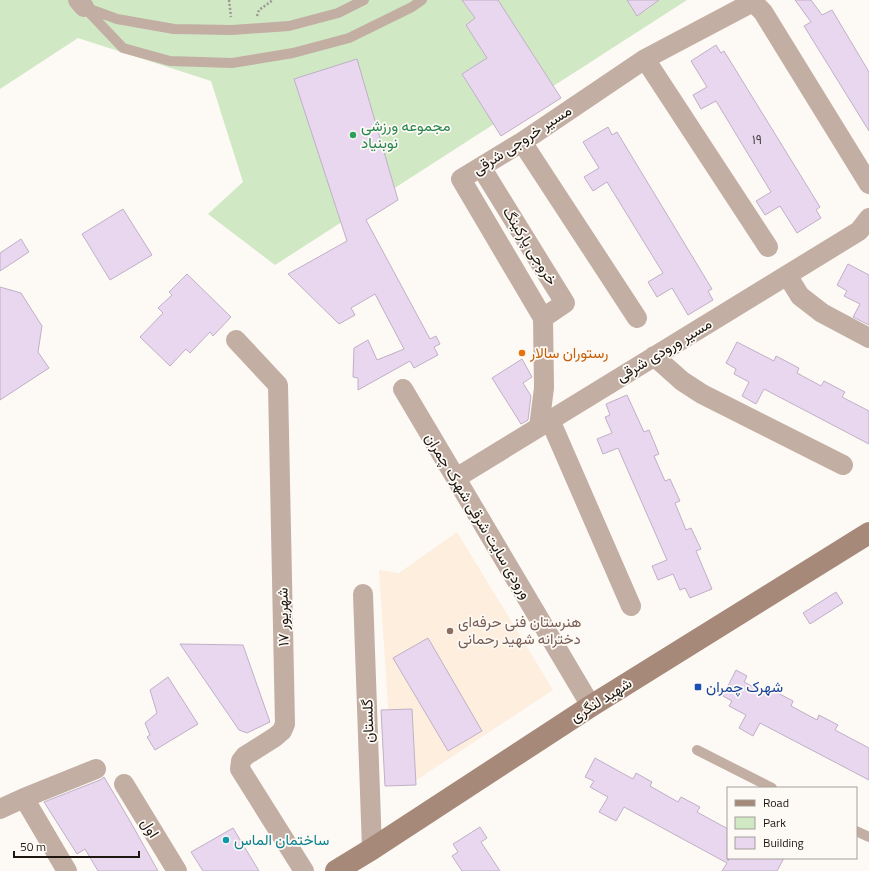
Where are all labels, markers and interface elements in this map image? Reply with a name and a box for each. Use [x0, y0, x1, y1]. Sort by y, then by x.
street label: مسیر خروجی شرقی [468, 99, 576, 180]
place label: مجموعه ورزشی نوبنیاد [361, 114, 451, 154]
house number: ۱۹ [752, 129, 762, 149]
marker: مجموعه ورزشی نوبنیاد [348, 130, 358, 140]
street label: خروجی پارکینگ [497, 202, 564, 290]
street label: مسیر ورودی شرقی [611, 312, 716, 387]
place label: رستوران سالار [529, 341, 608, 364]
marker: رستوران سالار [517, 348, 527, 358]
street label: ورودی سایت شرقی شهرک چمران [419, 428, 537, 603]
street label: ۱۷ شهریور [270, 587, 295, 647]
place label: هنرستان فنی حرفه‌ای دخترانه شهید رحمانی [458, 610, 582, 650]
marker: هنرستان فنی حرفه‌ای دخترانه شهید رحمانی [445, 626, 455, 636]
street label: شهید لنگری [565, 671, 636, 728]
place label: شهرک چمران [706, 675, 783, 698]
marker: شهرک چمران [693, 682, 703, 692]
street label: گلستان [355, 698, 380, 743]
legend [727, 787, 857, 859]
text: Road [763, 793, 789, 812]
street label: اول [135, 813, 165, 842]
text: Park [763, 813, 786, 832]
place label: ساختمان الماس [234, 828, 329, 851]
scale bar [14, 833, 139, 859]
text: Building [763, 833, 804, 852]
marker: ساختمان الماس [221, 835, 231, 845]
text: 50 m [20, 837, 46, 856]

